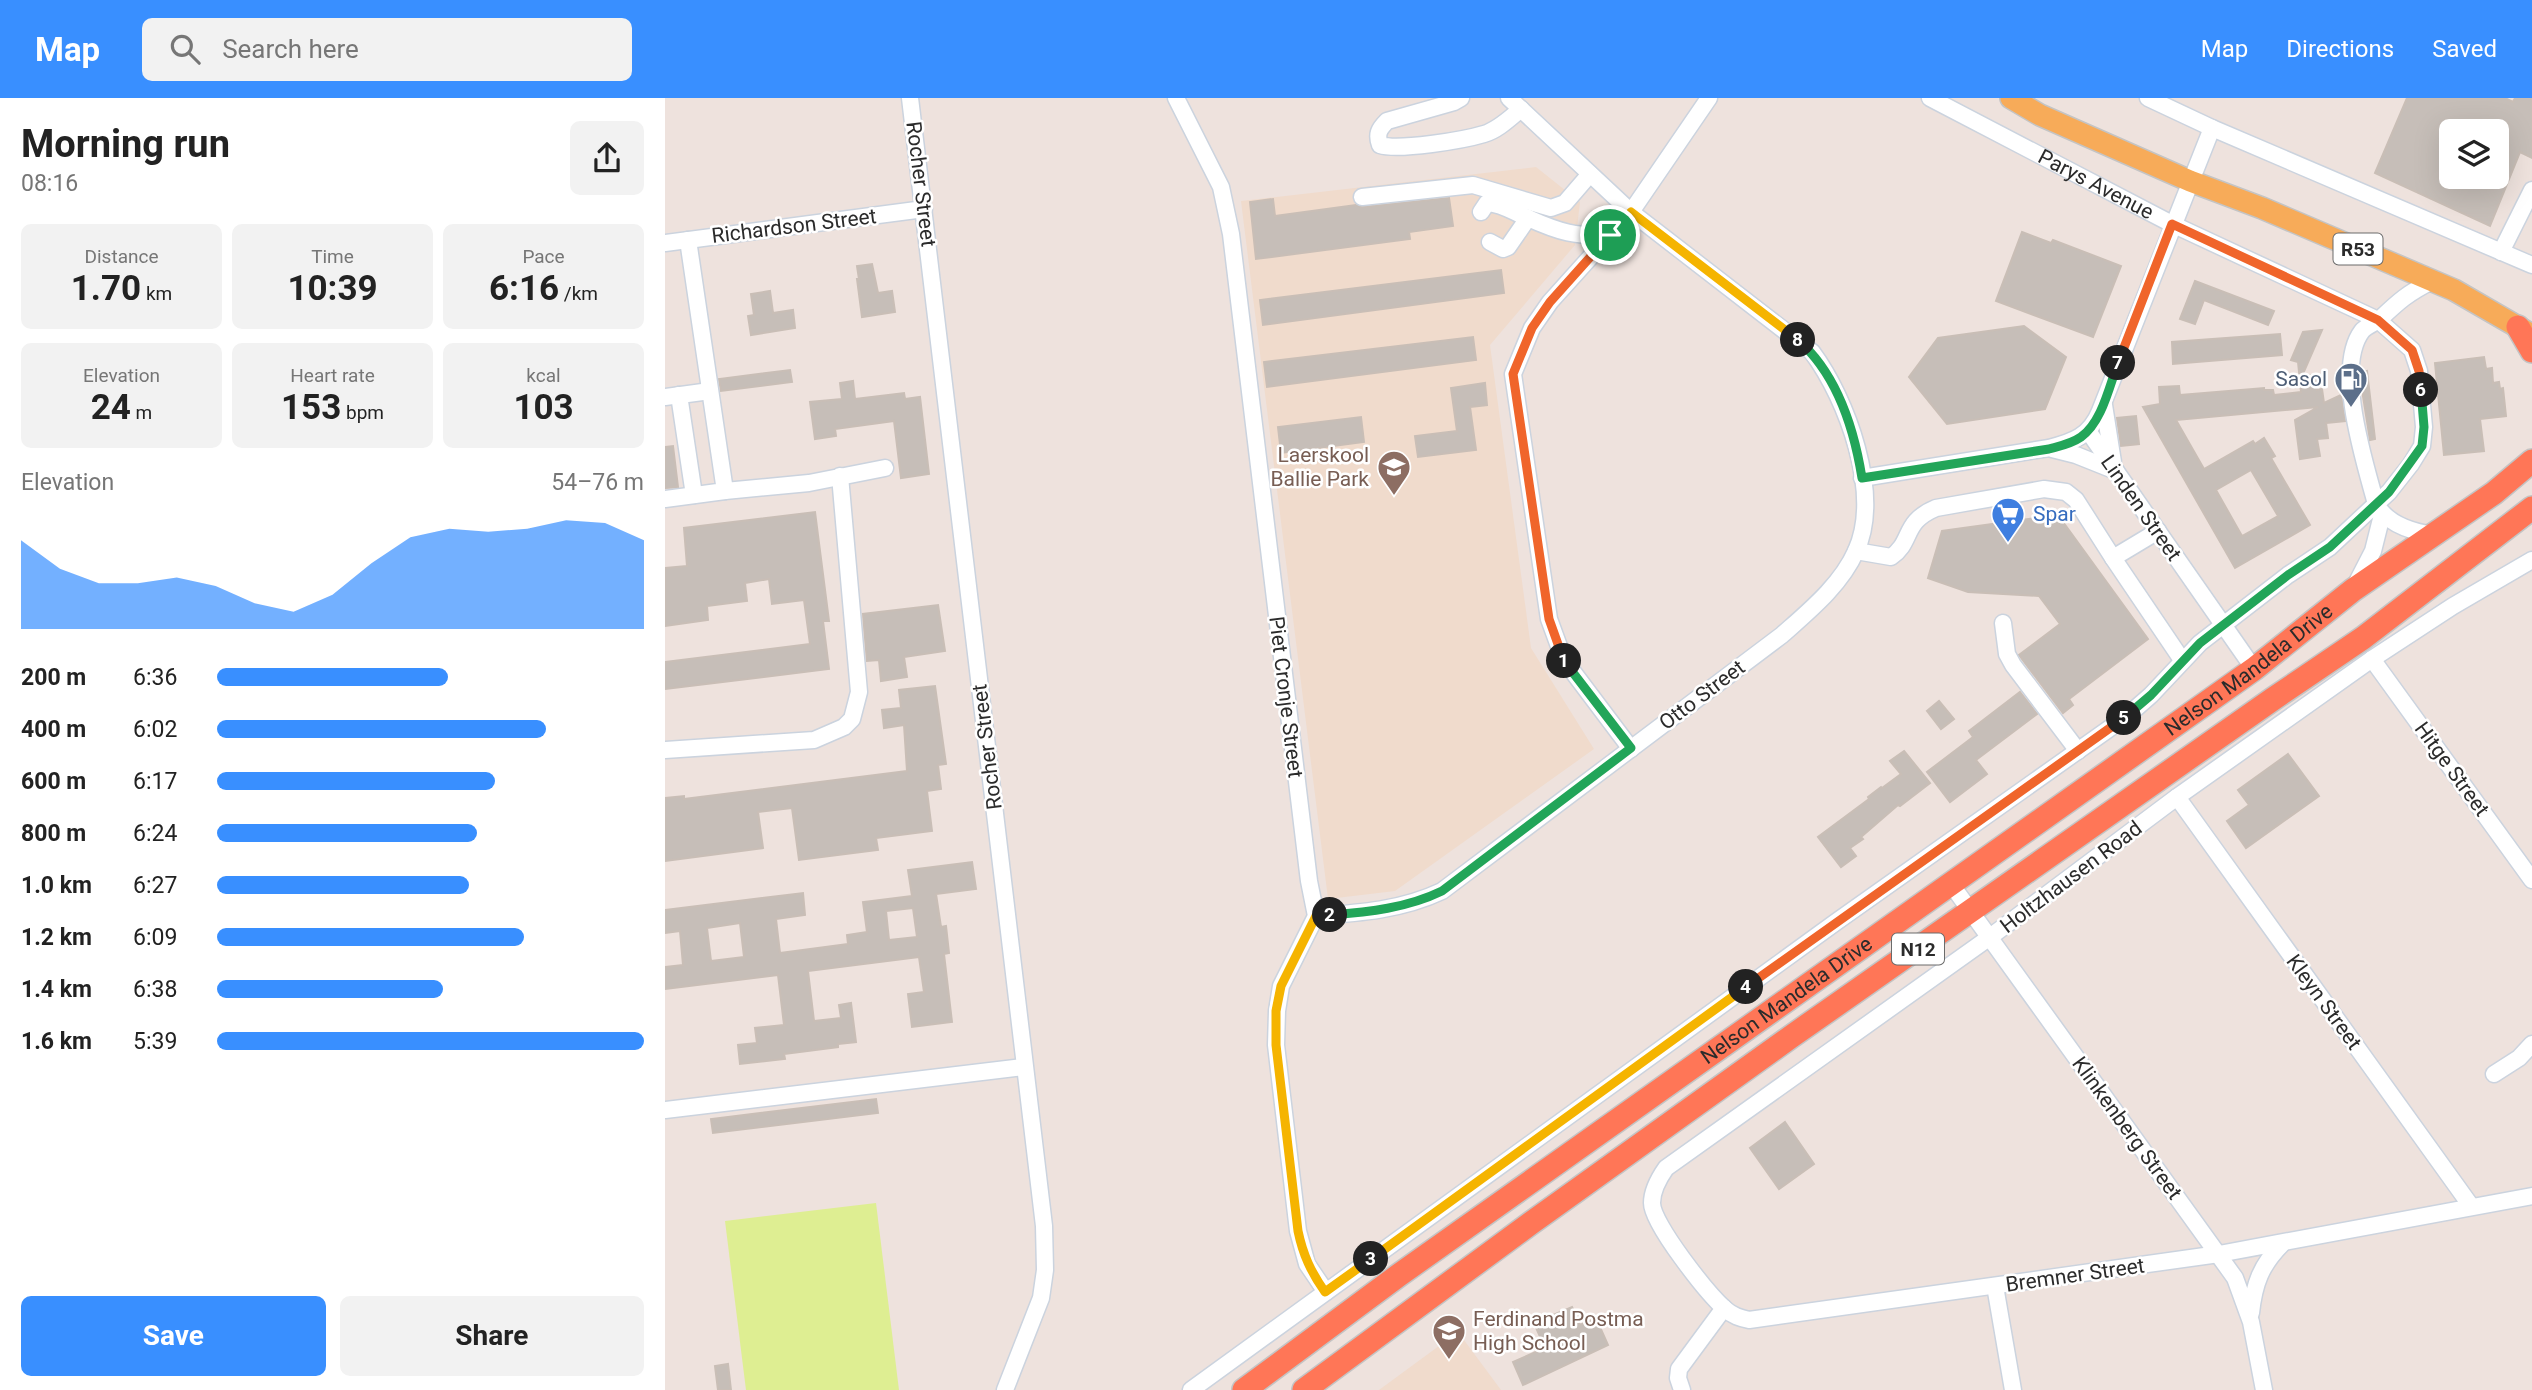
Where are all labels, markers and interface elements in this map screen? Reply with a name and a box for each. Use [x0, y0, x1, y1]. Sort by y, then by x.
search box [142, 18, 632, 81]
text: Map [35, 30, 100, 69]
icon: search [166, 30, 204, 68]
text: Search here [222, 34, 359, 64]
text: Map [2201, 35, 2248, 63]
text: Directions [2286, 35, 2394, 63]
text: Saved [2432, 35, 2497, 63]
map controls [2439, 119, 2509, 189]
button: layers [2439, 119, 2509, 189]
street label: Rocher Street [901, 120, 941, 248]
button: share [570, 121, 644, 195]
text: Morning run [21, 122, 230, 166]
street label: Parys Avenue [2034, 144, 2158, 224]
text: 08:16 [21, 170, 78, 197]
street label: Richardson Street [710, 204, 878, 248]
pin [1580, 205, 1640, 265]
icon: arrive [1591, 216, 1629, 254]
road number: R53 [2333, 234, 2383, 265]
text: Distance [85, 245, 158, 268]
text: Time [311, 245, 354, 268]
text: Pace [522, 245, 565, 268]
text: 1.70 [71, 268, 141, 309]
text: 10:39 [287, 268, 378, 309]
text: 6:16 [489, 268, 559, 309]
text: km [141, 282, 172, 305]
text: /km [559, 282, 598, 305]
pin: 8 [1781, 322, 1815, 358]
text: 8 [1792, 328, 1803, 351]
pin: 7 [2101, 345, 2135, 380]
text: 7 [2112, 351, 2123, 374]
fuel station icon: Sasol [2332, 360, 2370, 409]
text: Elevation [83, 364, 160, 387]
text: Heart rate [290, 364, 375, 387]
text: kcal [526, 364, 561, 387]
place label: Sasol [2275, 367, 2327, 391]
pin: 6 [2403, 372, 2439, 408]
text: 6 [2415, 378, 2426, 401]
text: 24 [91, 387, 131, 428]
text: 153 [281, 387, 341, 428]
text: 103 [513, 387, 574, 428]
text: m [131, 401, 152, 424]
text: bpm [341, 401, 384, 424]
place label: Laerskool Ballie Park [1271, 443, 1369, 491]
school or university icon: Laerskool Ballie Park [1375, 448, 1413, 497]
street label: Linden Street [2096, 451, 2186, 565]
text: Elevation [21, 469, 114, 496]
text: 54–76 m [551, 469, 644, 496]
supermarket icon: Spar [1989, 495, 2027, 544]
place label: Spar [2033, 502, 2076, 526]
street label: Nelson Mandela Drive [2160, 599, 2337, 741]
street label: Piet Cronje Street [1264, 615, 1308, 779]
pin: 1 [1546, 644, 1581, 678]
text: 1 [1558, 649, 1569, 672]
street label: Otto Street [1655, 655, 1749, 735]
text: 200 m [21, 664, 86, 691]
text: 6:36 [133, 664, 177, 691]
street label: Rocher Street [967, 683, 1007, 811]
pin: 5 [2107, 700, 2141, 736]
text: 5 [2118, 706, 2129, 729]
text: 400 m [21, 716, 86, 743]
text: 6:02 [133, 716, 177, 743]
street label: Hitge Street [2410, 717, 2494, 821]
text: 600 m [21, 768, 86, 795]
text: 6:17 [133, 768, 177, 795]
street label: Holtzhausen Road [1996, 816, 2146, 938]
text: 800 m [21, 820, 86, 847]
text: 6:24 [133, 820, 177, 847]
text: 1.0 km [21, 872, 92, 899]
text: 6:27 [133, 872, 177, 899]
pin: 2 [1313, 898, 1347, 932]
text: 2 [1324, 903, 1335, 926]
text: 1.2 km [21, 924, 92, 951]
text: 6:09 [133, 924, 177, 951]
street label: Nelson Mandela Drive [1696, 931, 1877, 1069]
road number: N12 [1892, 934, 1944, 964]
street label: Kleyn Street [2282, 950, 2367, 1054]
pin: 4 [1729, 970, 1763, 1004]
text: 4 [1740, 975, 1751, 998]
text: 1.4 km [21, 976, 92, 1003]
text: 6:38 [133, 976, 177, 1003]
text: 1.6 km [21, 1028, 92, 1055]
text: 5:39 [133, 1028, 177, 1055]
street label: Klinkenberg Street [2067, 1052, 2187, 1204]
pin: 3 [1353, 1242, 1389, 1276]
text: 3 [1365, 1247, 1376, 1270]
street label: Bremner Street [2004, 1253, 2146, 1297]
button: Save [21, 1296, 326, 1376]
button: Share [340, 1296, 644, 1376]
place label: Ferdinand Postma High School [1473, 1307, 1644, 1355]
school or university icon: Ferdinand Postma High School [1430, 1312, 1468, 1361]

